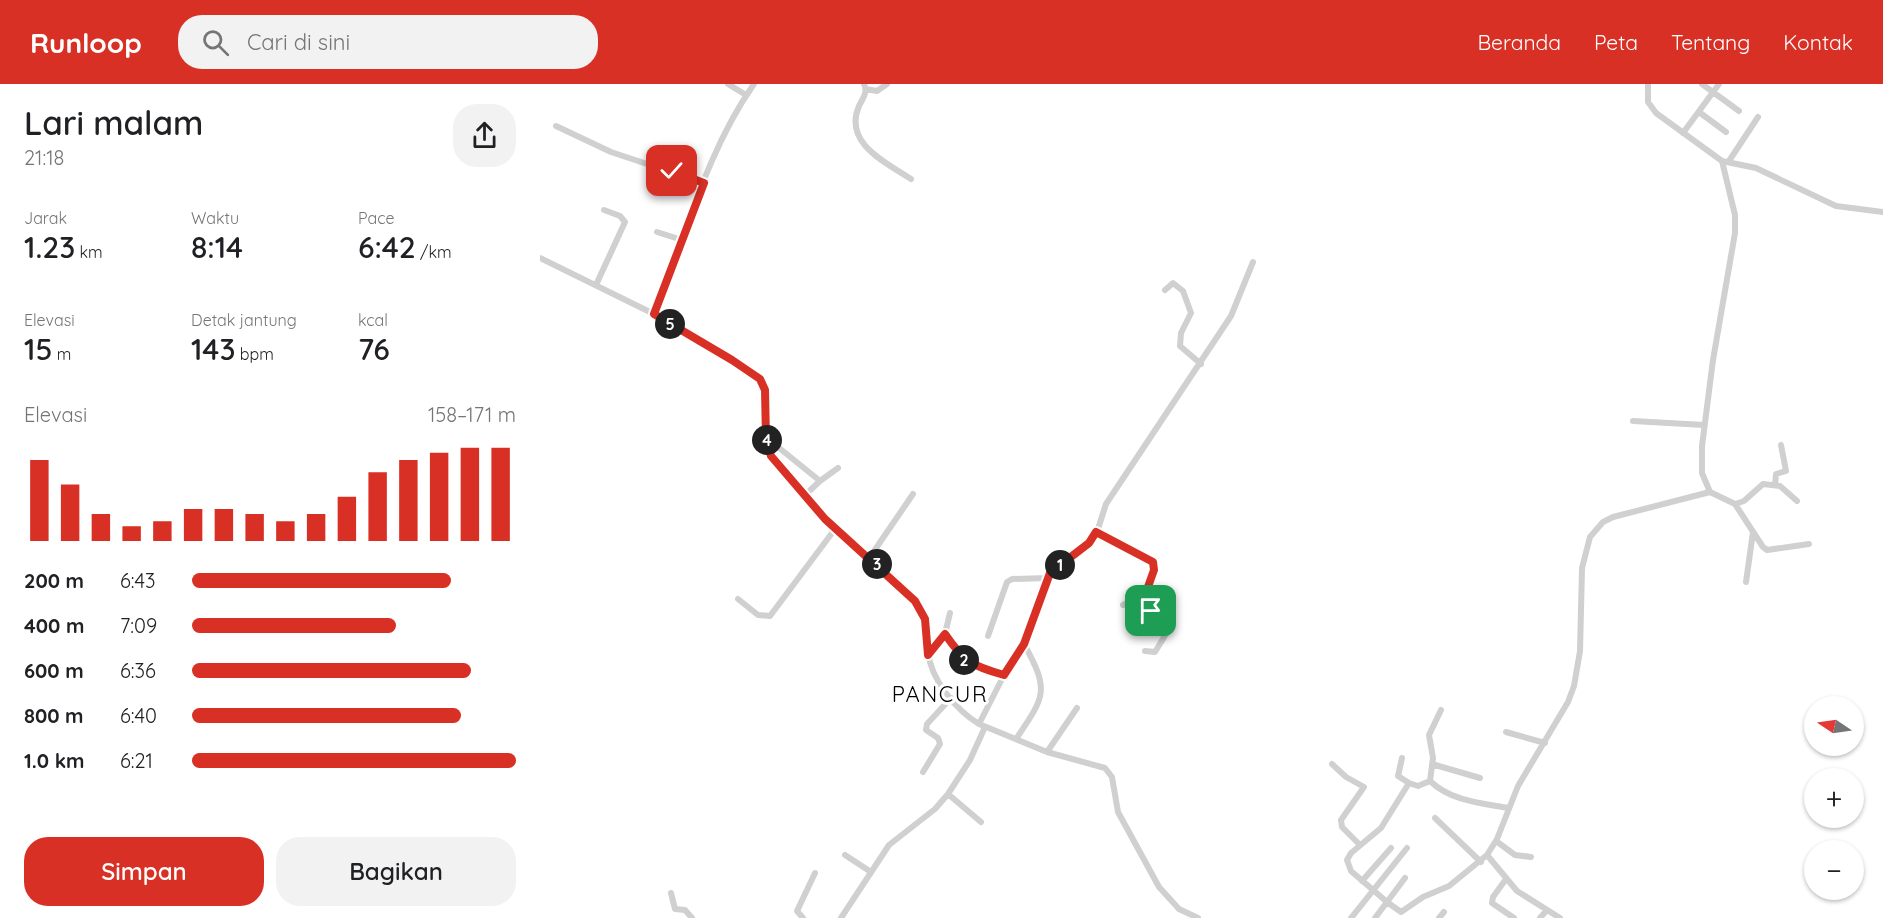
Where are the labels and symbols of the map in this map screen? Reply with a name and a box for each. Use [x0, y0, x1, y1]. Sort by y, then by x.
pin [646, 145, 697, 196]
pin: 5 [655, 309, 685, 339]
pin: 4 [752, 425, 782, 455]
pin: 3 [862, 549, 892, 579]
pin: 1 [1045, 550, 1075, 580]
pin [1125, 585, 1176, 636]
pin: 2 [949, 645, 979, 675]
district label: PANCUR [892, 680, 988, 708]
north arrow [1804, 696, 1864, 756]

